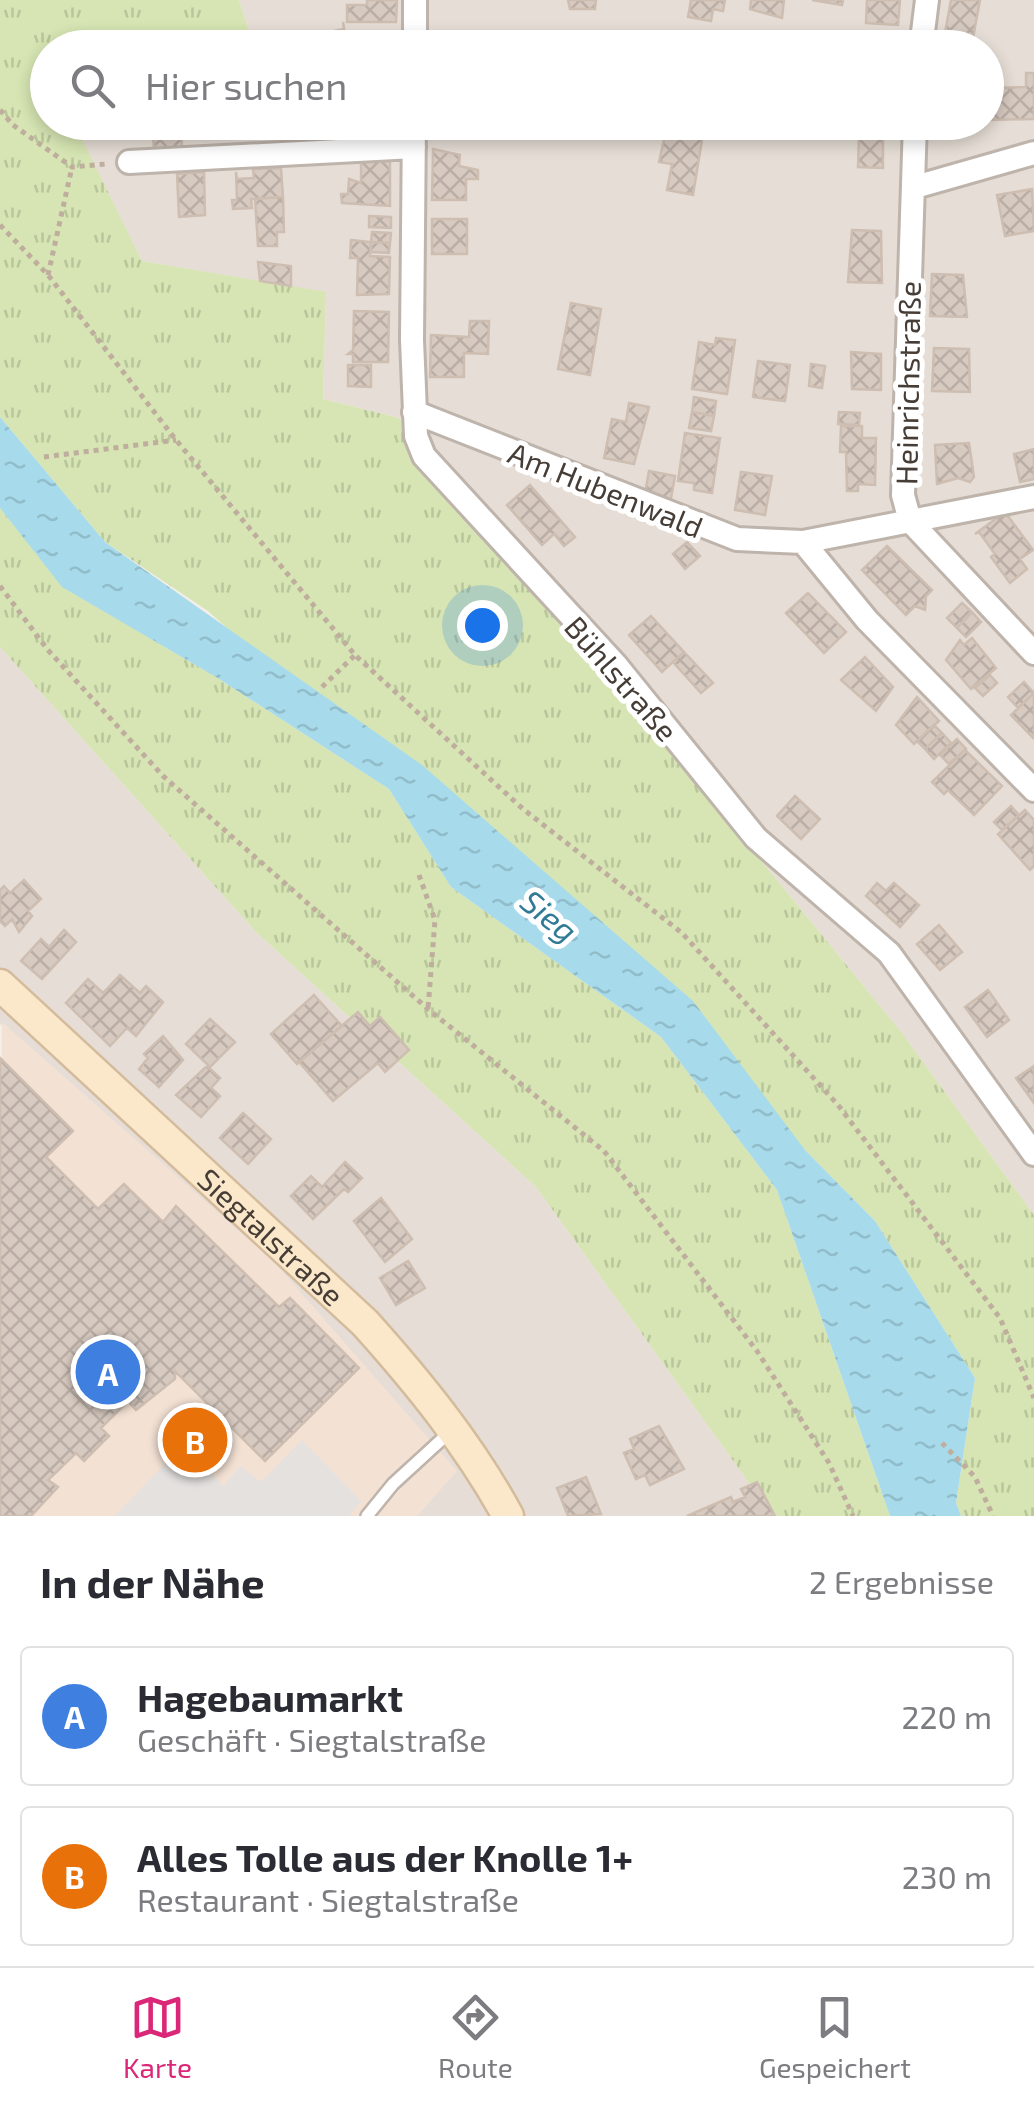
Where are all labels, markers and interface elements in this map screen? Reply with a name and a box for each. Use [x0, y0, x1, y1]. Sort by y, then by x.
search box [30, 30, 1004, 140]
icon: search [65, 58, 120, 113]
text: Hier suchen [145, 62, 347, 108]
street label: Heinrichstraße [887, 281, 927, 485]
street label: Am Hubenwald [503, 434, 709, 544]
your location [457, 600, 508, 651]
street label: Bühlstraße [558, 608, 686, 748]
water label: Sieg [514, 881, 586, 950]
street label: Siegtalstraße [191, 1160, 352, 1313]
pin: A [76, 1334, 140, 1410]
pin: B [162, 1402, 228, 1478]
text: In der Nähe [40, 1556, 265, 1606]
text: 2 Ergebnisse [809, 1562, 994, 1600]
text: Hagebaumarkt [137, 1674, 403, 1720]
text: A [64, 1697, 85, 1735]
text: 220 m [902, 1697, 992, 1735]
text: Geschäft · Siegtalstraße [137, 1720, 486, 1758]
text: Alles Tolle aus der Knolle 1+ [137, 1834, 633, 1880]
text: B [64, 1857, 85, 1895]
text: 230 m [902, 1857, 992, 1895]
text: Restaurant · Siegtalstraße [137, 1880, 519, 1918]
tab: Karte [123, 1990, 192, 2084]
tab: Route [438, 1990, 513, 2084]
tab: Gespeichert [759, 1990, 911, 2084]

